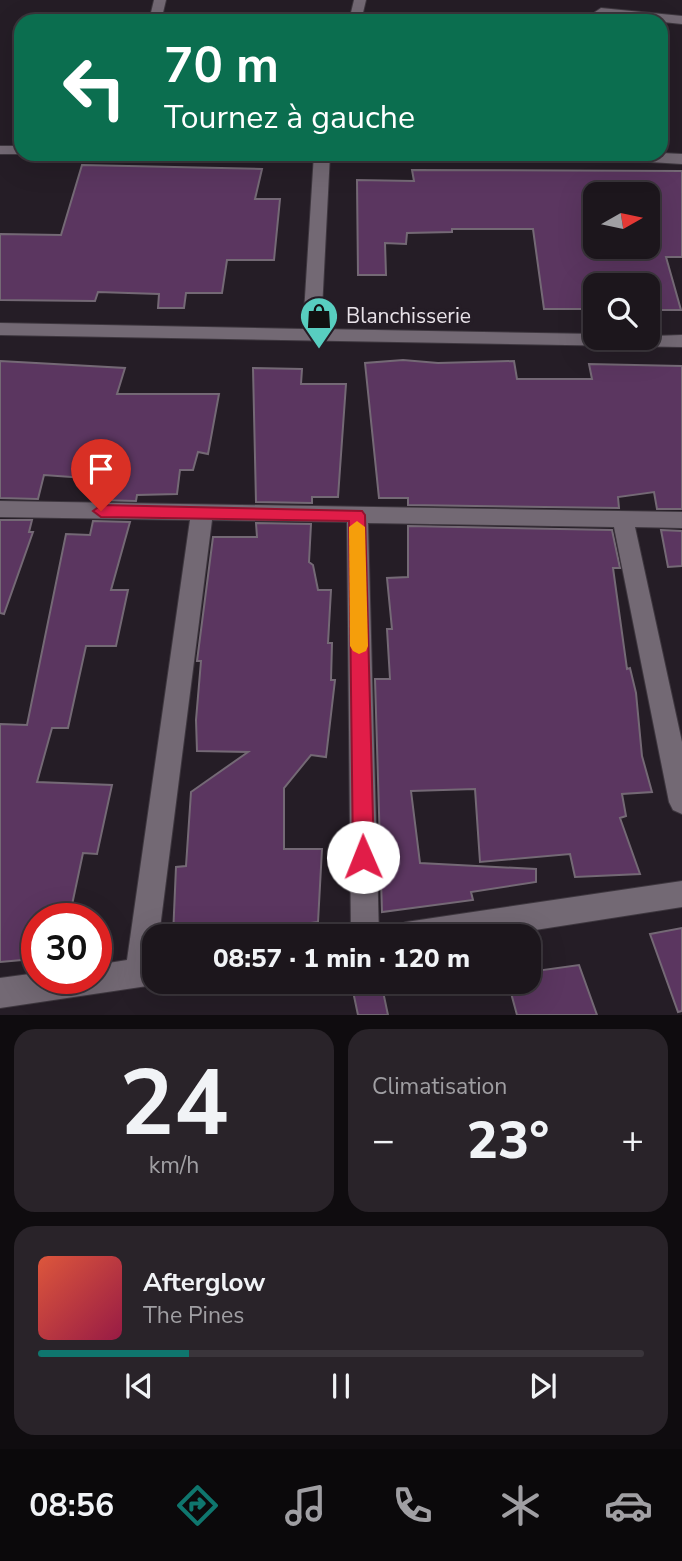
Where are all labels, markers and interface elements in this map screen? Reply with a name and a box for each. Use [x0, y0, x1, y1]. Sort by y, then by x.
text: 70 m [164, 32, 279, 99]
icon: left [49, 42, 140, 133]
text: Tournez à gauche [164, 96, 415, 139]
north arrow [583, 182, 660, 259]
map controls [583, 182, 660, 350]
button: search [583, 273, 660, 350]
shop icon: Blanchisserie [298, 295, 340, 350]
place label: Blanchisserie [346, 302, 471, 330]
pin [71, 439, 131, 511]
icon: arrive [82, 450, 120, 488]
position arrow [326, 820, 400, 894]
speed limit sign: 30 [21, 903, 112, 994]
text: 08:57 · 1 min · 120 m [213, 941, 470, 976]
text: 24 [119, 1042, 229, 1166]
text: Climatisation [372, 1071, 507, 1102]
text: 23° [467, 1105, 549, 1176]
text: − [372, 1115, 395, 1166]
text: + [621, 1115, 644, 1166]
text: km/h [149, 1150, 199, 1181]
text: Afterglow [143, 1265, 266, 1300]
text: The Pines [143, 1300, 244, 1331]
icon: previous [120, 1367, 158, 1405]
icon: pause [322, 1367, 360, 1405]
icon: next [524, 1367, 562, 1405]
icon: directions [173, 1481, 222, 1530]
icon: music [281, 1481, 330, 1530]
icon: phone [388, 1481, 437, 1530]
icon: climate [496, 1481, 545, 1530]
icon: car [604, 1481, 653, 1530]
text: 08:56 [29, 1484, 114, 1527]

